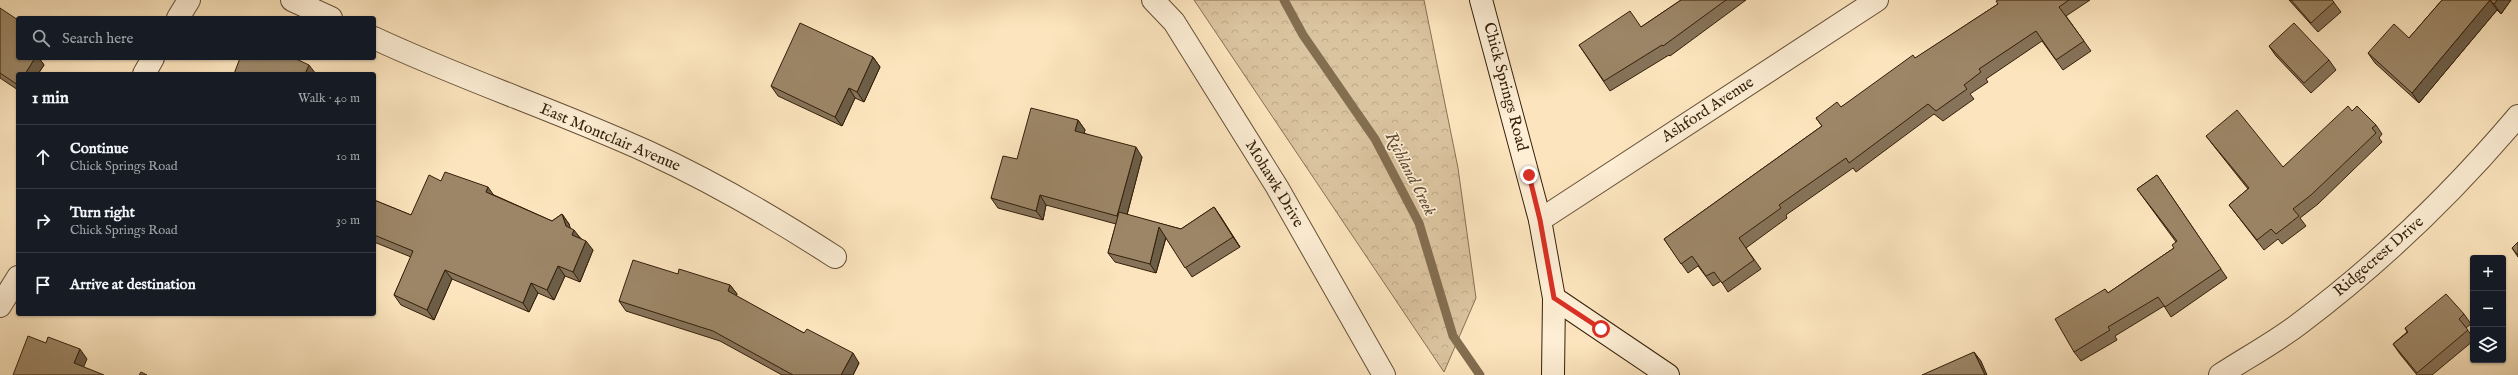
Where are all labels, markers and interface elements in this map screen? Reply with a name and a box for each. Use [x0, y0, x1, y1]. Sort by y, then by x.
search box [16, 16, 376, 60]
street label: Chick Springs Road [1478, 20, 1532, 154]
icon: search [30, 27, 52, 49]
text: Search here [62, 29, 133, 48]
street label: Ashford Avenue [1657, 73, 1758, 148]
text: 1 min [32, 88, 69, 109]
text: Walk · 40 m [298, 90, 360, 107]
street label: East Montclair Avenue [537, 99, 683, 177]
water label: Richland Creek [1380, 129, 1440, 220]
street label: Mohawk Drive [1240, 137, 1308, 231]
text: Continue [70, 139, 128, 158]
icon: ahead [32, 146, 54, 168]
text: 10 m [336, 148, 360, 165]
text: Chick Springs Road [70, 158, 178, 175]
route end [1520, 166, 1538, 184]
text: Turn right [70, 203, 135, 222]
icon: right [32, 210, 54, 232]
text: 30 m [336, 212, 360, 229]
street label: Ridgecrest Drive [2330, 212, 2428, 302]
text: Chick Springs Road [70, 222, 178, 239]
map controls [2470, 255, 2506, 363]
button: + [2470, 255, 2506, 291]
icon: arrive [32, 274, 54, 296]
text: Arrive at destination [70, 275, 196, 294]
button: − [2470, 291, 2506, 327]
route start [1592, 320, 1610, 338]
button: layers [2470, 327, 2506, 363]

